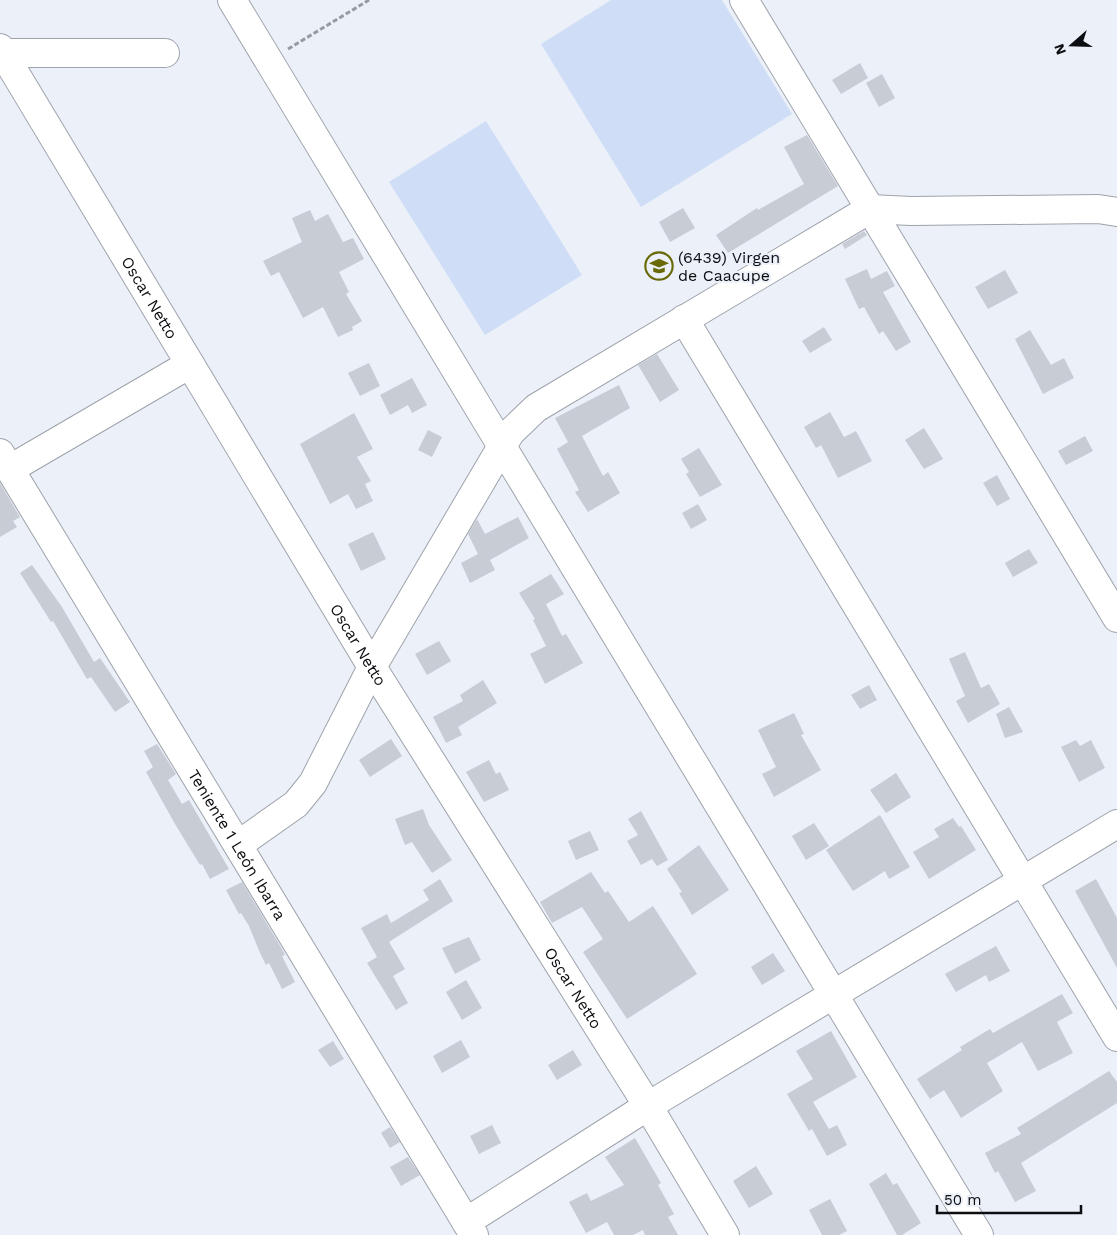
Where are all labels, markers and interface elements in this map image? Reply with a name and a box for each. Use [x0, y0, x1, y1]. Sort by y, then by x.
north arrow [1047, 20, 1097, 70]
text: N [1050, 42, 1069, 57]
place label: (6439) Virgen de Caacupe [678, 248, 780, 285]
school or university icon: (6439) Virgen de Caacupe [644, 251, 674, 281]
street label: Oscar Netto [118, 253, 182, 342]
street label: Oscar Netto [326, 600, 391, 689]
street label: Teniente 1 León Ibarra [185, 766, 290, 923]
street label: Oscar Netto [541, 943, 606, 1032]
scale bar [937, 1182, 1081, 1214]
text: 50 m [944, 1191, 981, 1209]

